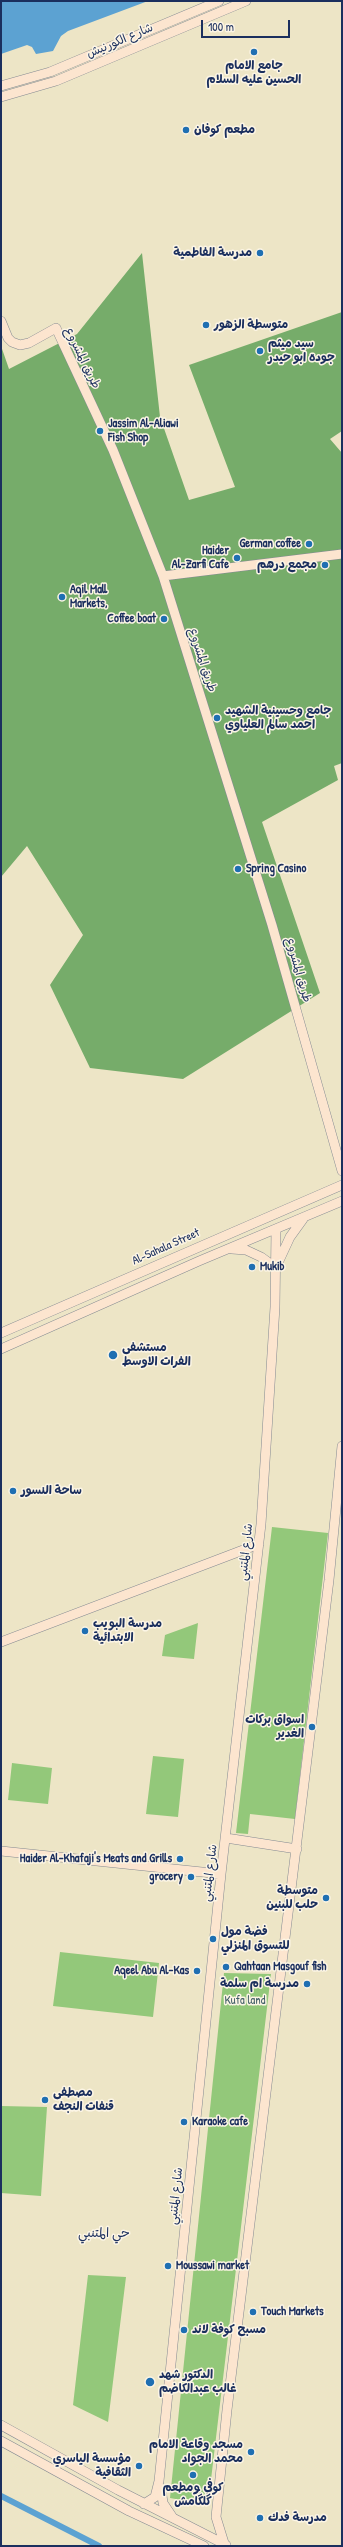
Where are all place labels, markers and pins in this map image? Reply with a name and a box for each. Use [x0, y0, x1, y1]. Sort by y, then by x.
marker: جامع الامام الحسين عليه السلام [249, 47, 259, 57]
place label: جامع الامام الحسين عليه السلام [207, 59, 301, 87]
place label: مطعم كوفان [194, 123, 255, 137]
marker: مطعم كوفان [181, 125, 191, 135]
place label: مدرسة الفاطمية [173, 246, 252, 260]
marker: مدرسة الفاطمية [255, 248, 265, 258]
place label: متوسطة الزهور [214, 318, 288, 332]
marker: متوسطة الزهور [201, 320, 211, 330]
place label: سيد ميثم جوده ابو حيدر [268, 337, 335, 365]
marker: سيد ميثم جوده ابو حيدر [255, 346, 265, 356]
place label: Jassim Al-Aliawi Fish Shop [108, 417, 179, 445]
marker: Jassim Al-Aliawi Fish Shop [95, 426, 105, 436]
place label: German coffee [239, 537, 301, 551]
marker: German coffee [304, 539, 314, 549]
place label: Haider Al-Zarfi Cafe [172, 544, 229, 572]
marker: Haider Al-Zarfi Cafe [232, 553, 242, 563]
place label: مجمع درهم [257, 558, 317, 572]
marker: مجمع درهم [320, 560, 330, 570]
place label: Aqil Mall Markets, [70, 583, 107, 611]
marker: Aqil Mall Markets, [57, 592, 67, 602]
place label: Coffee boat [107, 612, 156, 626]
marker: Coffee boat [159, 614, 169, 624]
place label: جامع وحسينية الشهيد احمد سالم العلياوي [225, 704, 331, 732]
marker: جامع وحسينية الشهيد احمد سالم العلياوي [212, 713, 222, 723]
place label: Spring Casino [246, 862, 306, 876]
marker: Spring Casino [233, 864, 243, 874]
place label: Mukib [260, 1260, 285, 1274]
marker: Mukib [247, 1262, 257, 1272]
place label: مستشفى الفرات الاوسط [122, 1341, 191, 1369]
marker: مستشفى الفرات الاوسط [107, 1349, 119, 1361]
place label: ساحة النسور [21, 1484, 82, 1498]
marker: ساحة النسور [8, 1486, 18, 1496]
place label: مدرسة البويب الابتدائية [93, 1617, 162, 1645]
marker: مدرسة البويب الابتدائية [80, 1626, 90, 1636]
place label: اسواق بركات الغدير [245, 1713, 304, 1741]
marker: اسواق بركات الغدير [307, 1722, 317, 1732]
place label: Haider Al-Khafaji's Meats and Grills [20, 1852, 172, 1866]
marker: Haider Al-Khafaji's Meats and Grills [175, 1854, 185, 1864]
place label: grocery [149, 1870, 183, 1884]
marker: grocery [186, 1872, 196, 1882]
place label: متوسطة حلب للبنين [266, 1884, 318, 1912]
marker: متوسطة حلب للبنين [321, 1893, 331, 1903]
place label: فضة مول للتسوق المنزلي [221, 1925, 289, 1953]
marker: فضة مول للتسوق المنزلي [208, 1934, 218, 1944]
place label: Qahtaan Masgouf fish [234, 1960, 326, 1974]
marker: Qahtaan Masgouf fish [221, 1962, 231, 1972]
place label: Aqeel Abu Al-Kas [114, 1964, 189, 1978]
marker: Aqeel Abu Al-Kas [192, 1966, 202, 1976]
place label: مدرسة ام سلمة [220, 1977, 299, 1991]
marker: مدرسة ام سلمة [302, 1979, 312, 1989]
place label: مصطفى قنفات النجف [53, 2086, 114, 2114]
marker: مصطفى قنفات النجف [40, 2095, 50, 2105]
place label: Karaoke cafe [192, 2115, 248, 2129]
marker: Karaoke cafe [179, 2117, 189, 2127]
place label: Moussawi market [176, 2259, 249, 2273]
marker: Moussawi market [163, 2261, 173, 2271]
place label: Touch Markets [261, 2305, 324, 2319]
marker: Touch Markets [248, 2307, 258, 2317]
place label: مسبح كوفة لاند [192, 2323, 266, 2337]
marker: مسبح كوفة لاند [179, 2325, 189, 2335]
place label: الدكتور شهد غالب عبدالكاضم [159, 2368, 237, 2396]
marker: الدكتور شهد غالب عبدالكاضم [144, 2376, 156, 2388]
place label: مسجد وقاعة الامام محمد الجواد [149, 2438, 243, 2466]
marker: مسجد وقاعة الامام محمد الجواد [246, 2447, 256, 2457]
place label: مؤسسة الياسري الثقافية [53, 2452, 131, 2480]
marker: مؤسسة الياسري الثقافية [134, 2461, 144, 2471]
marker: كوفي ومطعم گلگامش [188, 2470, 198, 2480]
place label: كوفي ومطعم گلگامش [162, 2481, 224, 2509]
place label: مدرسة فدك [268, 2511, 327, 2525]
marker: مدرسة فدك [255, 2513, 265, 2523]

